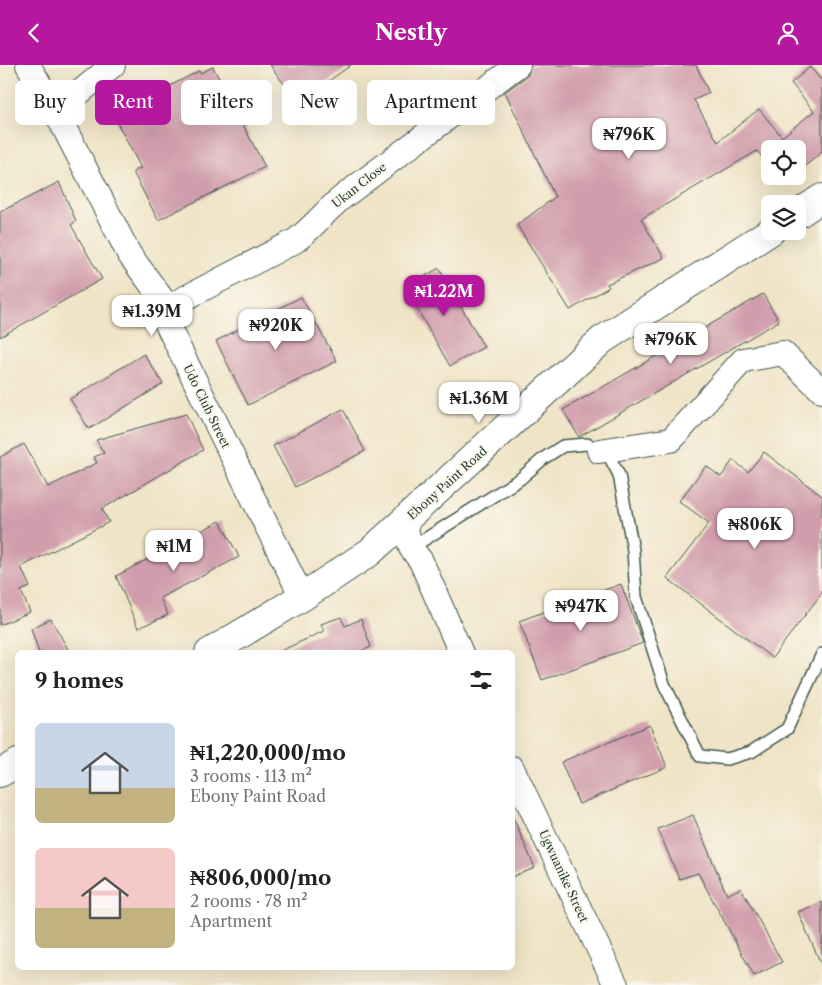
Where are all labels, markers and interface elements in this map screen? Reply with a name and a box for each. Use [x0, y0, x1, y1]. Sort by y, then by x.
icon: back [20, 19, 48, 47]
text: Nestly [375, 19, 447, 46]
icon: person [774, 19, 802, 47]
chip: Buy [15, 80, 85, 125]
chip: Rent [95, 80, 171, 125]
chip: Filters [181, 80, 272, 125]
chip: New [282, 80, 357, 125]
chip: Apartment [367, 80, 495, 125]
pin: ₦796K [594, 117, 664, 160]
text: ₦796K [603, 124, 655, 144]
map controls [761, 140, 806, 240]
button: locate [761, 140, 806, 185]
street label: Ukan Close [329, 159, 389, 211]
button: layers [761, 195, 806, 240]
pin: ₦1.22M [403, 275, 485, 317]
text: ₦1.22M [414, 281, 474, 301]
pin: ₦1.39M [111, 295, 193, 337]
text: ₦1.39M [123, 301, 181, 321]
pin: ₦920K [241, 309, 311, 351]
text: ₦920K [249, 315, 303, 335]
pin: ₦796K [636, 323, 706, 365]
text: ₦796K [645, 329, 697, 349]
street label: Udo Club Street [180, 362, 234, 451]
pin: ₦1.36M [438, 381, 520, 424]
text: ₦1.36M [450, 388, 508, 408]
street label: Ebony Paint Road [404, 443, 490, 523]
pin: ₦806K [720, 507, 790, 550]
text: ₦806K [728, 514, 782, 534]
pin: ₦1M [150, 529, 198, 572]
text: ₦1M [156, 536, 192, 556]
pin: ₦947K [546, 589, 616, 632]
text: ₦947K [555, 596, 607, 616]
icon: filters [467, 666, 495, 694]
text: 9 homes [35, 668, 124, 693]
text: ₦1,220,000/mo [190, 740, 346, 765]
icon: home [75, 743, 135, 803]
text: 3 rooms · 113 m² [190, 766, 312, 786]
text: Ebony Paint Road [190, 786, 326, 806]
street label: Ugwuanike Street [536, 827, 592, 925]
text: ₦806,000/mo [190, 865, 331, 890]
icon: home [75, 868, 135, 928]
text: 2 rooms · 78 m² [190, 891, 308, 911]
text: Apartment [190, 911, 272, 931]

